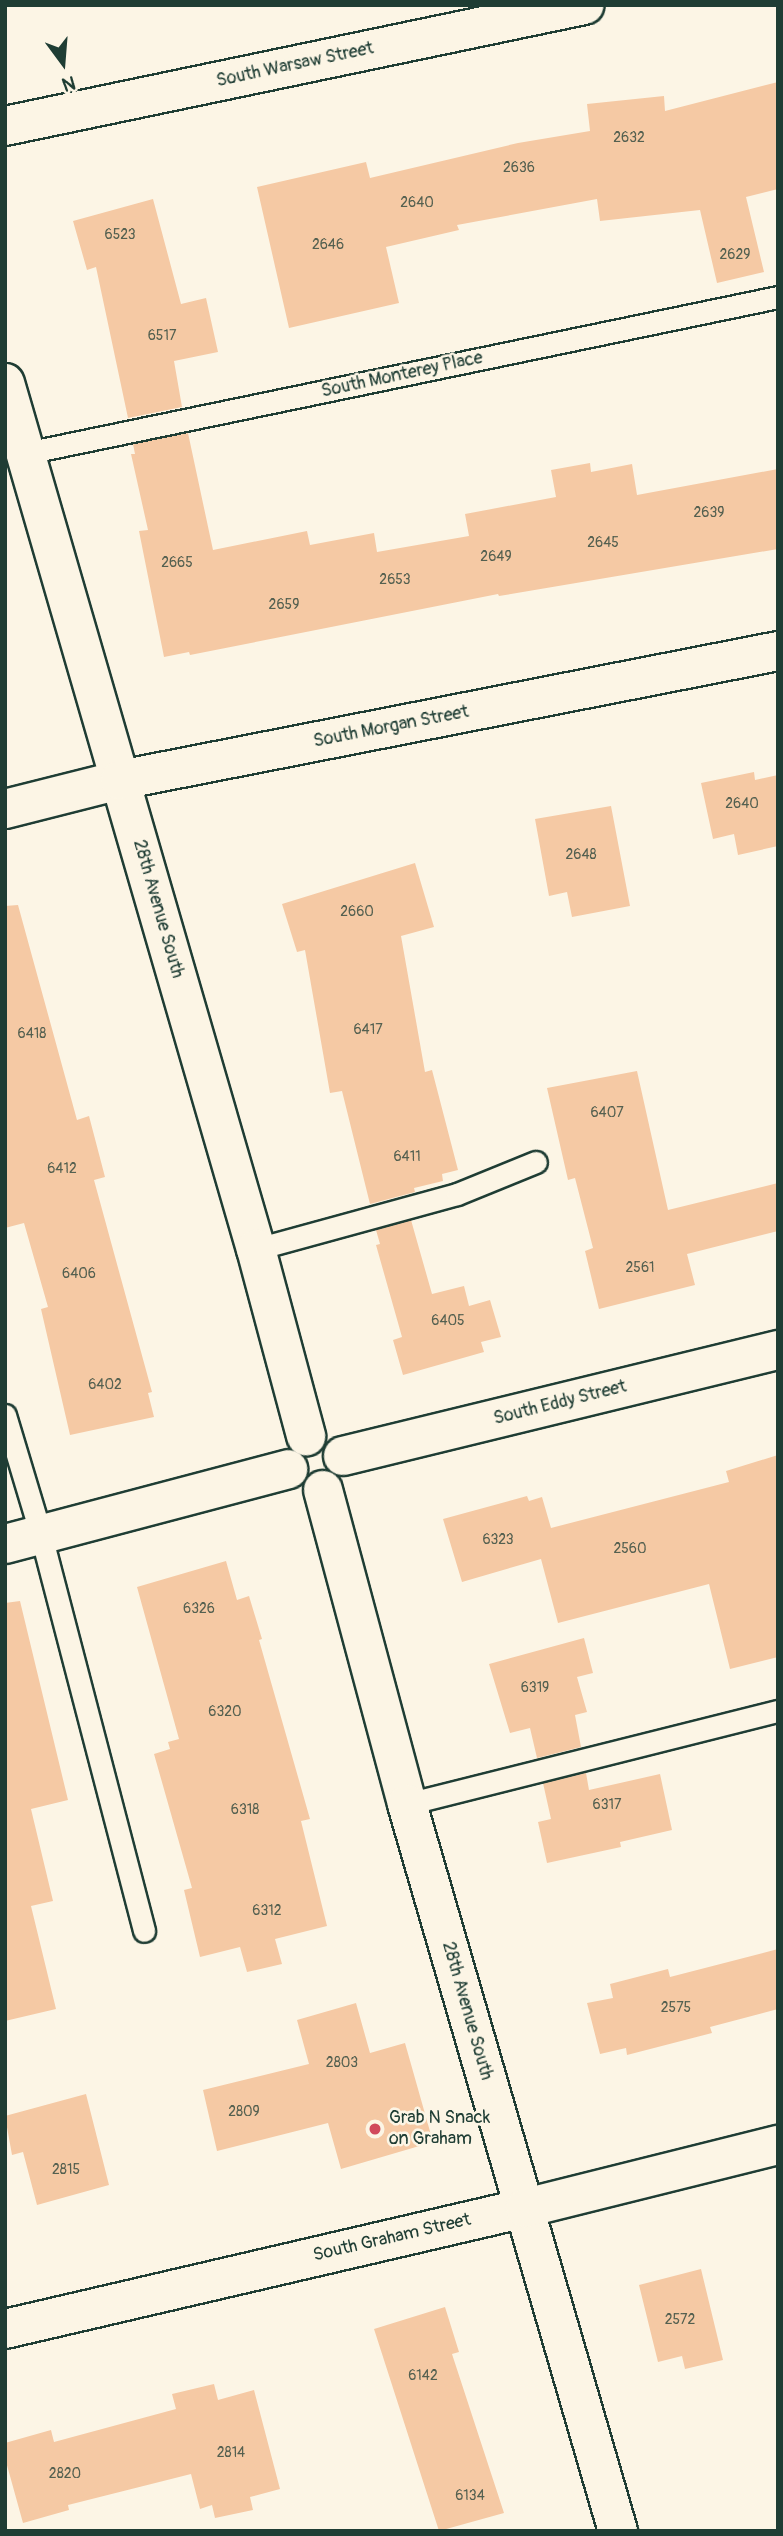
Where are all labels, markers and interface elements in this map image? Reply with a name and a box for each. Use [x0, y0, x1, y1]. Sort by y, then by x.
north arrow [28, 28, 98, 98]
street label: South Warsaw Street [214, 38, 376, 92]
text: N [59, 70, 78, 96]
house number: 2632 [613, 130, 645, 146]
house number: 2636 [503, 160, 535, 176]
house number: 2640 [400, 195, 434, 211]
house number: 6523 [105, 227, 135, 243]
house number: 2646 [312, 237, 344, 253]
house number: 2629 [719, 247, 751, 263]
house number: 6517 [148, 328, 176, 344]
street label: South Monterey Place [319, 347, 485, 403]
house number: 2639 [694, 505, 724, 521]
house number: 2645 [587, 535, 619, 551]
house number: 2649 [480, 549, 512, 565]
house number: 2665 [161, 555, 193, 571]
house number: 2653 [379, 572, 411, 588]
house number: 2659 [269, 597, 299, 613]
street label: South Morgan Street [312, 701, 470, 753]
house number: 2640 [725, 796, 759, 812]
street label: 28th Avenue South [128, 837, 188, 981]
house number: 2648 [565, 847, 597, 863]
house number: 2660 [340, 904, 374, 920]
house number: 6417 [353, 1022, 383, 1038]
house number: 6418 [18, 1026, 46, 1042]
house number: 6407 [590, 1105, 624, 1121]
house number: 6411 [393, 1149, 421, 1165]
house number: 6412 [47, 1161, 77, 1177]
house number: 2561 [625, 1260, 655, 1276]
house number: 6406 [62, 1266, 96, 1282]
house number: 6405 [431, 1313, 465, 1329]
street label: South Eddy Street [491, 1376, 629, 1430]
house number: 6402 [88, 1377, 122, 1393]
house number: 6323 [482, 1532, 514, 1548]
house number: 2560 [613, 1541, 647, 1557]
house number: 6326 [183, 1601, 215, 1617]
house number: 6319 [521, 1680, 549, 1696]
house number: 6320 [208, 1704, 242, 1720]
house number: 6317 [593, 1797, 621, 1813]
house number: 6318 [231, 1802, 259, 1818]
house number: 6312 [252, 1903, 282, 1919]
street label: 28th Avenue South [437, 1939, 497, 2083]
house number: 2575 [661, 2000, 691, 2016]
house number: 2803 [326, 2055, 358, 2071]
house number: 2809 [228, 2104, 260, 2120]
place label: Grab N Snack on Graham [389, 2108, 490, 2150]
marker: Grab N Snack on Graham [367, 2121, 383, 2137]
house number: 2815 [52, 2162, 80, 2178]
street label: South Graham Street [311, 2209, 473, 2267]
house number: 2572 [665, 2312, 695, 2328]
house number: 6142 [408, 2368, 438, 2384]
house number: 2814 [217, 2445, 245, 2461]
house number: 2820 [49, 2466, 81, 2482]
house number: 6134 [455, 2488, 485, 2504]

